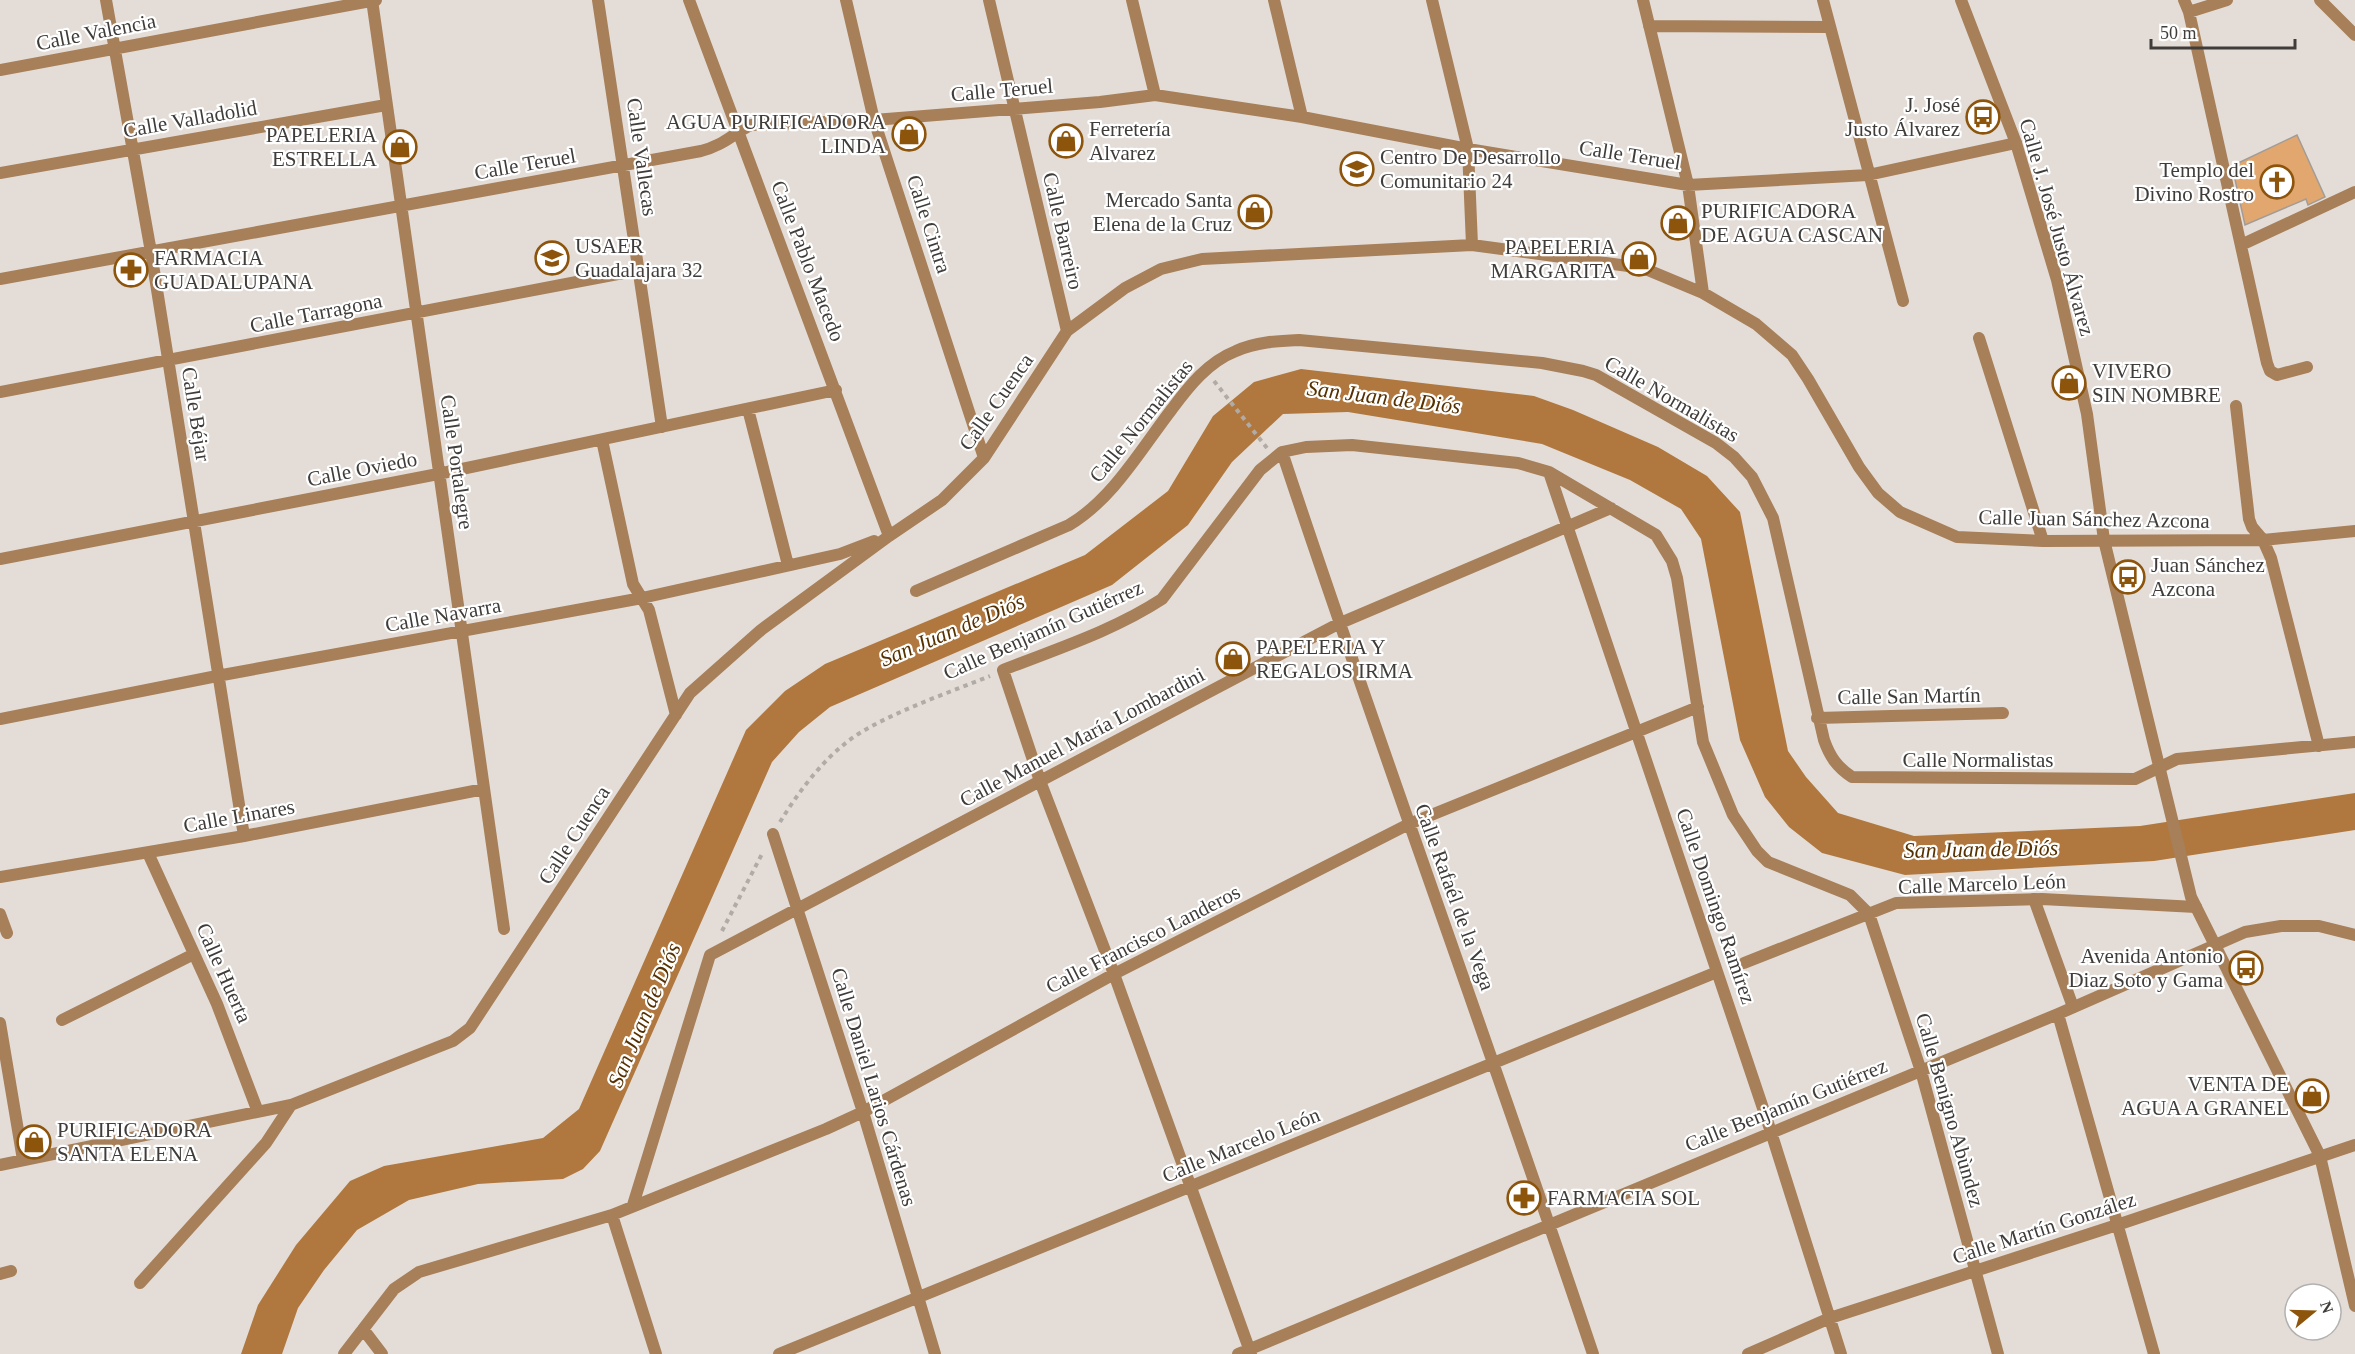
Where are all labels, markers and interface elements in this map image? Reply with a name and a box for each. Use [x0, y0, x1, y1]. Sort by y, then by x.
street label: Calle Valencia [34, 9, 159, 55]
scale bar [2151, 12, 2295, 50]
text: 50 m [2160, 23, 2197, 43]
street label: Calle Teruel [950, 74, 1054, 106]
place label: J. José Justo Álvarez [1845, 93, 1960, 141]
street label: Calle Valladolid [121, 95, 259, 143]
street label: Calle Vallecas [622, 96, 662, 218]
bus stop icon: J. José Justo Álvarez [1965, 99, 2001, 135]
place label: AGUA PURIFICADORA LINDA [666, 110, 887, 158]
shop icon: AGUA PURIFICADORA LINDA [891, 116, 927, 152]
street label: Calle J. José Justo Álvarez [2015, 116, 2099, 338]
place label: Ferretería Alvarez [1089, 117, 1171, 165]
place label: PAPELERIA ESTRELLA [266, 123, 378, 171]
shop icon: Ferretería Alvarez [1048, 123, 1084, 159]
shop icon: PAPELERIA ESTRELLA [382, 129, 418, 165]
street label: Calle Teruel [1577, 135, 1683, 175]
street label: Calle Teruel [472, 143, 578, 185]
place label: Centro De Desarrollo Comunitario 24 [1380, 145, 1561, 193]
school or university icon: Centro De Desarrollo Comunitario 24 [1339, 151, 1375, 187]
place label: Templo del Divino Rostro [2134, 158, 2254, 206]
church icon: Templo del Divino Rostro [2259, 164, 2295, 200]
street label: Calle Barreiro [1038, 170, 1088, 292]
street label: Calle Cintra [902, 172, 956, 277]
street label: Calle Pablo Macedo [766, 177, 850, 345]
place label: Mercado Santa Elena de la Cruz [1093, 188, 1233, 236]
shop icon: Mercado Santa Elena de la Cruz [1237, 194, 1273, 230]
place label: PURIFICADORA DE AGUA CASCAN [1701, 199, 1883, 247]
shop icon: PURIFICADORA DE AGUA CASCAN [1660, 205, 1696, 241]
place label: USAER Guadalajara 32 [575, 234, 703, 282]
place label: PAPELERIA MARGARITA [1491, 235, 1617, 283]
school or university icon: USAER Guadalajara 32 [534, 240, 570, 276]
shop icon: PAPELERIA MARGARITA [1621, 241, 1657, 277]
place label: FARMACIA GUADALUPANA [154, 246, 314, 294]
pharmacy icon: FARMACIA GUADALUPANA [113, 252, 149, 288]
street label: Calle Tarragona [248, 288, 385, 338]
street label: Calle Cuenca [954, 348, 1038, 455]
street label: Calle Normalistas [1601, 351, 1743, 447]
street label: Calle Normalistas [1084, 355, 1198, 487]
place label: VIVERO SIN NOMBRE [2092, 359, 2221, 407]
street label: Calle Béjar [177, 365, 215, 463]
shop icon: VIVERO SIN NOMBRE [2051, 365, 2087, 401]
water label: San Juan de Diós [1306, 375, 1462, 419]
street label: Calle Portalegre [436, 393, 478, 531]
street label: Calle Oviedo [305, 447, 419, 491]
street label: Calle Juan Sánchez Azcona [1978, 505, 2211, 533]
place label: Juan Sánchez Azcona [2151, 553, 2265, 601]
bus stop icon: Juan Sánchez Azcona [2110, 559, 2146, 595]
street label: Calle Benjamín Gutiérrez [940, 575, 1146, 685]
water label: San Juan de Diós [876, 588, 1028, 672]
street label: Calle Navarra [383, 593, 503, 637]
place label: PAPELERIA Y REGALOS IRMA [1256, 635, 1414, 683]
shop icon: PAPELERIA Y REGALOS IRMA [1215, 641, 1251, 677]
street label: Calle Manuel María Lombardini [956, 662, 1209, 812]
street label: Calle San Martín [1837, 683, 1981, 709]
street label: Calle Normalistas [1902, 748, 2054, 772]
street label: Calle Cuenca [533, 781, 615, 889]
street label: Calle Linares [181, 794, 297, 838]
street label: Calle Rafaél de la Vega [1410, 800, 1500, 994]
street label: Calle Domingo Ramírez [1671, 805, 1761, 1007]
water label: San Juan de Diós [1903, 835, 2059, 863]
street label: Calle Marcelo León [1898, 869, 2067, 899]
street label: Calle Francisco Landeros [1042, 880, 1244, 998]
street label: Calle Huerta [191, 919, 257, 1027]
water label: San Juan de Diós [602, 939, 686, 1091]
place label: Avenida Antonio Diaz Soto y Gama [2068, 944, 2224, 992]
bus stop icon: Avenida Antonio Diaz Soto y Gama [2228, 950, 2264, 986]
street label: Calle Daniel Larios Cárdenas [826, 965, 922, 1209]
street label: Calle Benigno Abùndez [1911, 1010, 1989, 1210]
street label: Calle Benjamín Gutiérrez [1681, 1053, 1891, 1157]
place label: VENTA DE AGUA A GRANEL [2121, 1072, 2289, 1120]
shop icon: VENTA DE AGUA A GRANEL [2294, 1078, 2330, 1114]
street label: Calle Marcelo León [1159, 1102, 1324, 1188]
place label: PURIFICADORA SANTA ELENA [57, 1118, 213, 1166]
shop icon: PURIFICADORA SANTA ELENA [16, 1124, 52, 1160]
pharmacy icon: FARMACIA SOL [1506, 1180, 1542, 1216]
place label: FARMACIA SOL [1547, 1186, 1700, 1210]
street label: Calle Martín González [1949, 1187, 2139, 1269]
north arrow [2283, 1282, 2343, 1342]
text: N [2317, 1299, 2337, 1316]

